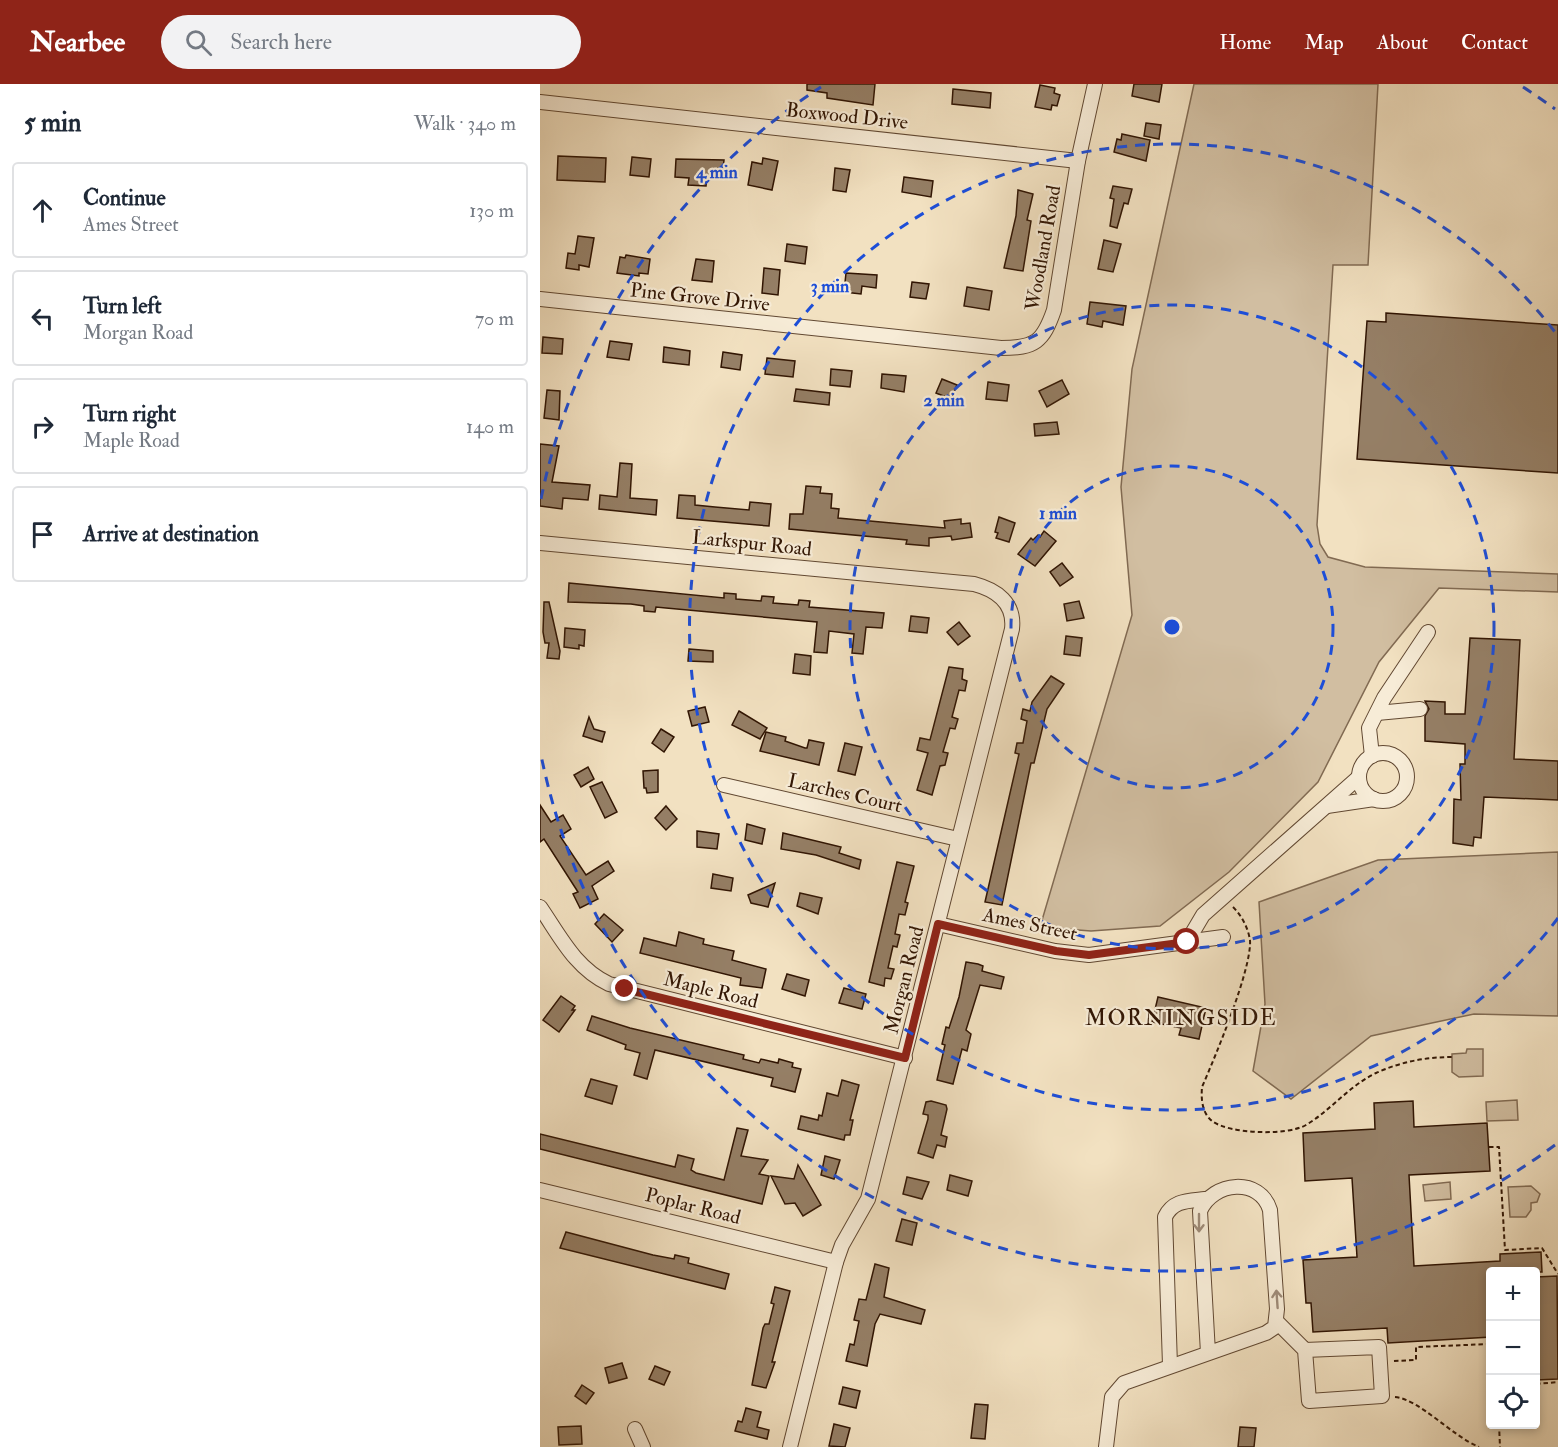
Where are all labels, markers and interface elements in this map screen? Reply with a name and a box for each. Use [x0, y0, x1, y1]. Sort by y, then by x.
search box [161, 15, 581, 69]
text: Nearbee [30, 25, 125, 60]
icon: search [182, 26, 215, 59]
text: Search here [230, 28, 332, 56]
text: Home [1219, 29, 1271, 56]
text: Map [1304, 29, 1344, 56]
text: About [1377, 29, 1428, 56]
text: Contact [1461, 29, 1528, 56]
street label: Boxwood Drive [785, 97, 909, 135]
text: 5 min [24, 107, 81, 139]
text: Walk · 340 m [414, 111, 516, 136]
text: 4 min [695, 161, 738, 184]
street label: Woodland Road [1019, 183, 1066, 314]
text: Continue [83, 184, 166, 212]
icon: ahead [26, 194, 59, 227]
text: 130 m [469, 198, 514, 223]
text: Ames Street [83, 212, 179, 237]
text: 3 min [811, 275, 850, 298]
street label: Pine Grove Drive [629, 277, 771, 317]
text: Turn left [83, 292, 162, 320]
icon: left [26, 302, 59, 335]
text: 70 m [475, 306, 514, 331]
text: Morgan Road [83, 320, 193, 345]
text: 2 min [924, 389, 965, 412]
text: Turn right [83, 400, 176, 428]
icon: right [26, 410, 59, 443]
text: 140 m [466, 414, 514, 439]
text: Maple Road [83, 428, 180, 453]
text: 1 min [1039, 502, 1078, 525]
icon: arrive [26, 518, 59, 551]
text: Arrive at destination [83, 520, 259, 548]
street label: Larkspur Road [691, 524, 813, 563]
centre of rings [1162, 617, 1182, 637]
street label: Larches Court [785, 768, 905, 818]
street label: Ames Street [980, 902, 1080, 946]
street label: Morgan Road [879, 923, 930, 1037]
route start [1173, 928, 1199, 954]
street label: Maple Road [661, 966, 761, 1015]
route end [611, 975, 637, 1001]
district label: MORNINGSIDE [1085, 1004, 1277, 1032]
street label: Poplar Road [642, 1182, 743, 1231]
one-way arrow [1194, 1213, 1205, 1233]
map controls [1486, 1267, 1540, 1429]
button: + [1486, 1267, 1540, 1321]
one-way arrow [1271, 1290, 1282, 1310]
button: − [1486, 1321, 1540, 1375]
button: locate [1486, 1375, 1540, 1429]

